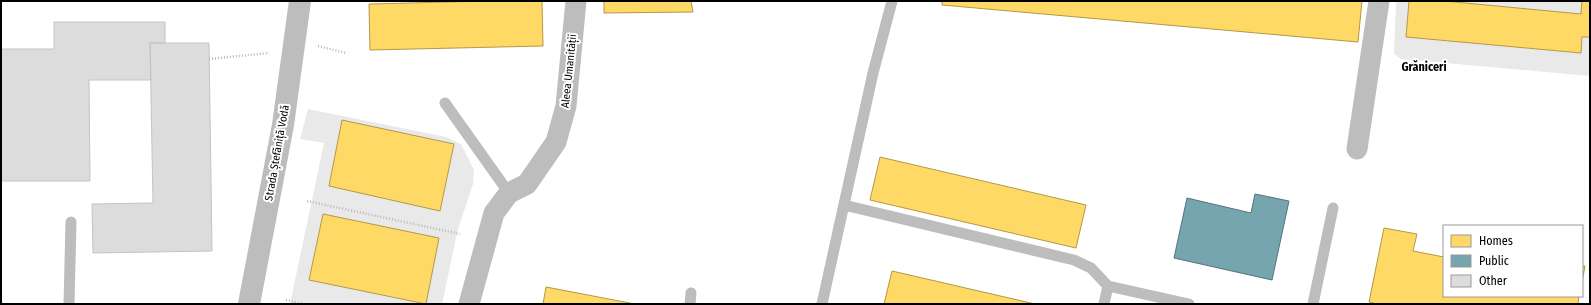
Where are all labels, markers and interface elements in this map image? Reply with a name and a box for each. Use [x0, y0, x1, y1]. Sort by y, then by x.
street label: Aleea Umanității [559, 33, 579, 109]
district label: Grăniceri [1401, 59, 1447, 74]
street label: Strada Ștefăniță Vodă [262, 104, 292, 202]
legend [1443, 225, 1583, 297]
text: Homes [1479, 234, 1513, 248]
text: Public [1479, 254, 1509, 268]
text: Other [1479, 274, 1508, 288]

